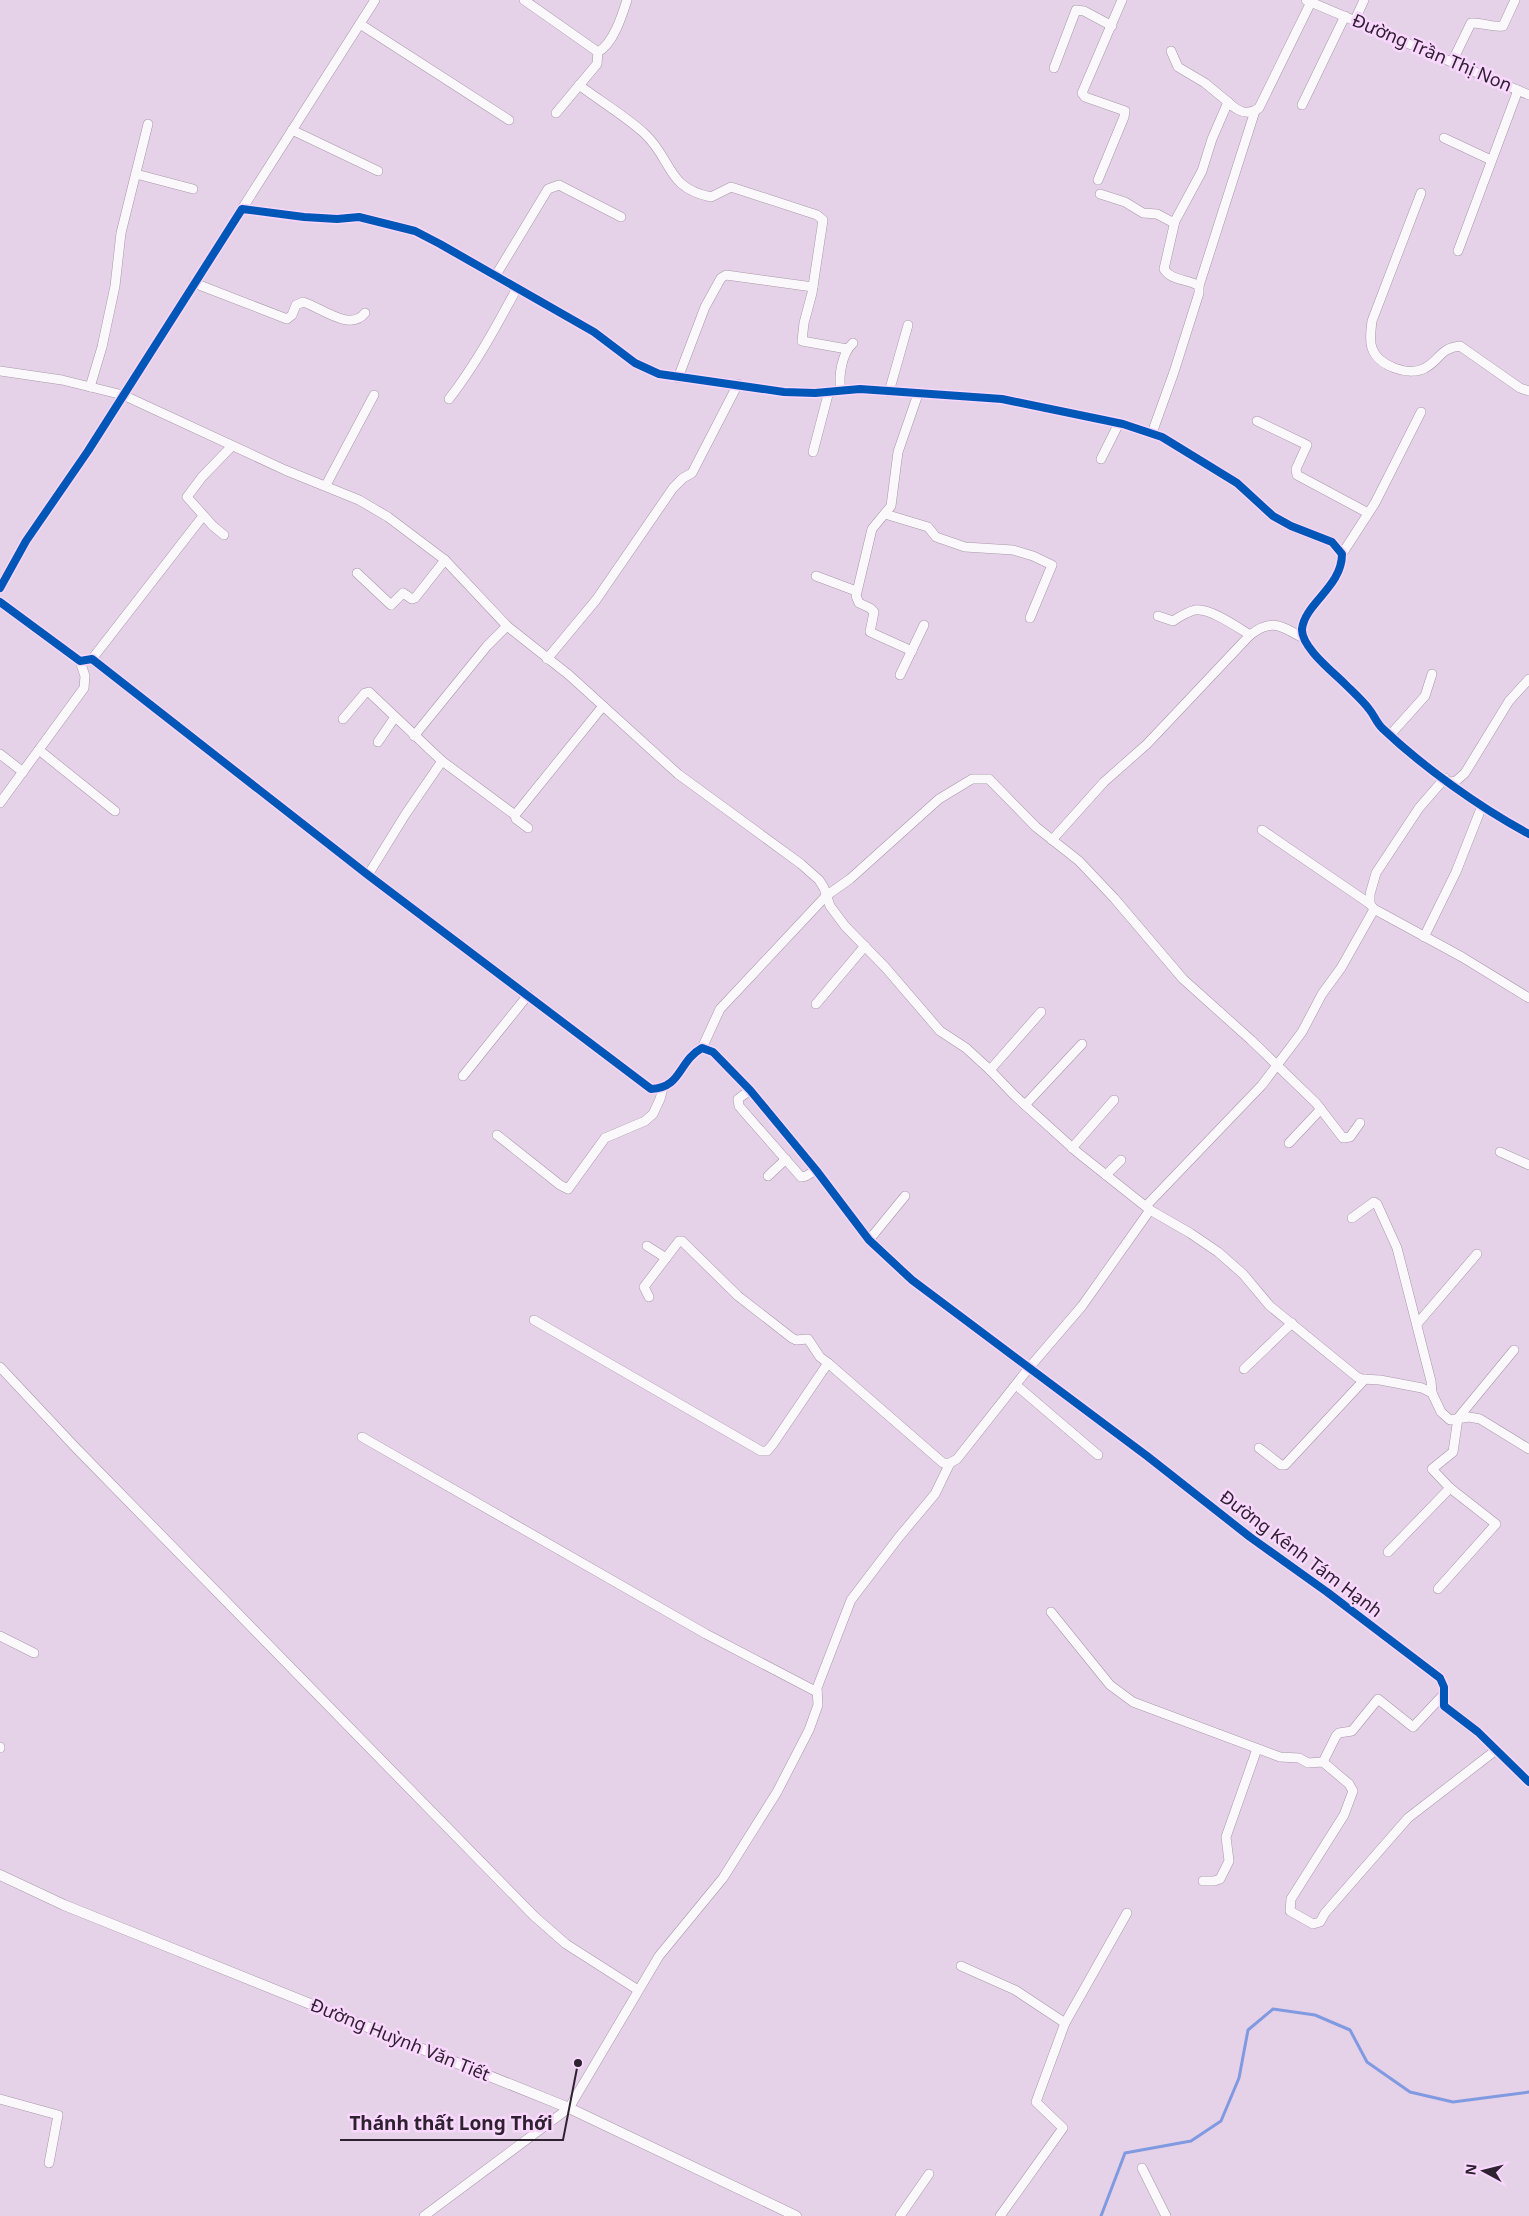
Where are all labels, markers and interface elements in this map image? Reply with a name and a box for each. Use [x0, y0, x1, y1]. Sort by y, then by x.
street label: Đường Trần Thị Non [1349, 8, 1516, 97]
street label: Đường Kênh Tám Hạnh [1216, 1484, 1388, 1622]
street label: Đường Huỳnh Văn Tiết [307, 1992, 494, 2086]
callout: Thánh thất Long Thới [340, 2106, 563, 2140]
text: Thánh thất Long Thới [349, 2110, 553, 2136]
north arrow [1459, 2146, 1509, 2196]
text: N [1460, 2163, 1481, 2176]

